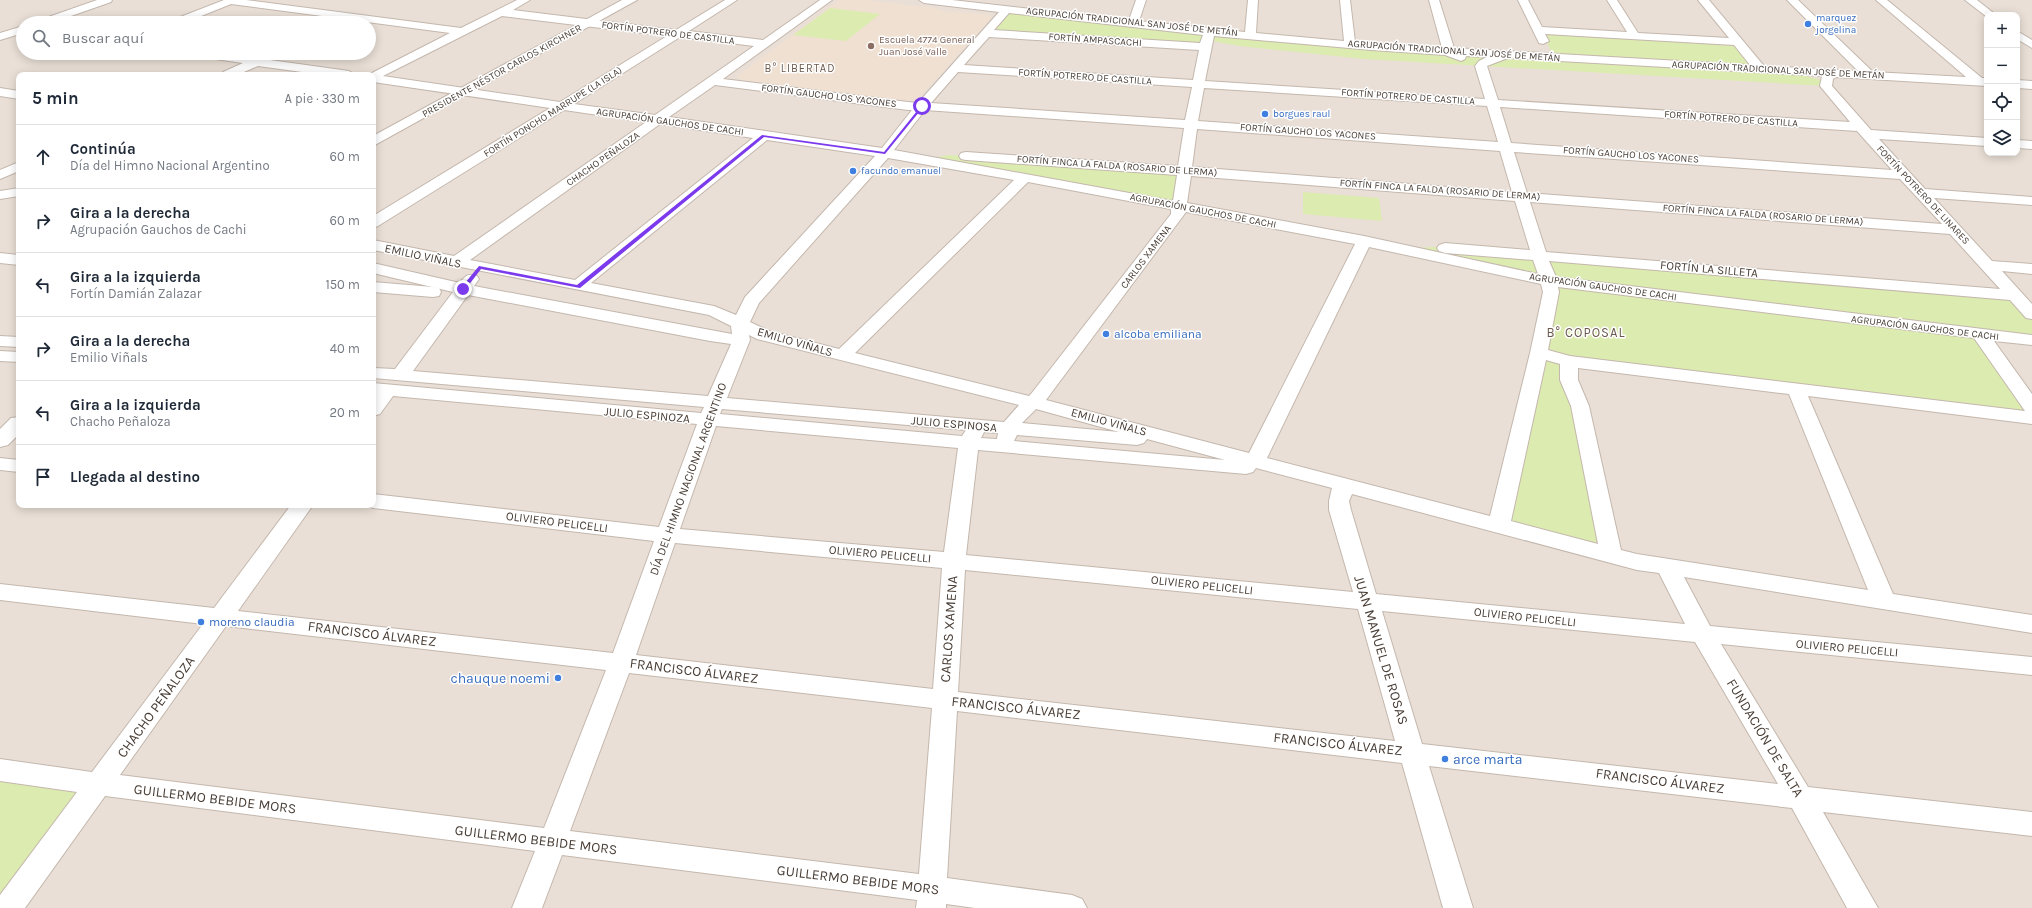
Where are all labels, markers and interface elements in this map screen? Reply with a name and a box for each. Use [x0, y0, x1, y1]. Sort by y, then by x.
street label: AGRUPACIÓN TRADICIONAL SAN JOSÉ DE METÁN [1025, 5, 1239, 39]
place label: marquez jorgelina [1815, 12, 1857, 36]
map controls [1984, 12, 2020, 156]
button: + [1984, 12, 2020, 48]
search box [16, 16, 376, 60]
street label: FORTÍN POTRERO DE CASTILLA [601, 19, 735, 47]
marker: marquez jorgelina [1803, 19, 1813, 29]
street label: PRESIDENTE NÉSTOR CARLOS KIRCHNER [420, 22, 584, 120]
icon: search [30, 27, 52, 49]
text: Buscar aquí [62, 29, 144, 47]
street label: FORTÍN AMPASCACHI [1048, 31, 1142, 49]
place label: Escuela 4774 General Juan José Valle [879, 34, 975, 58]
street label: AGRUPACIÓN TRADICIONAL SAN JOSÉ DE METÁN [1347, 38, 1561, 64]
marker: Escuela 4774 General Juan José Valle [866, 41, 876, 51]
button: − [1984, 48, 2020, 84]
street label: AGRUPACIÓN TRADICIONAL SAN JOSÉ DE METÁN [1671, 58, 1885, 82]
district label: B° LIBERTAD [765, 62, 835, 75]
street label: FORTÍN PONCHO MARRUPE (LA ISLA) [482, 64, 624, 160]
street label: FORTÍN POTRERO DE CASTILLA [1018, 66, 1152, 88]
street label: FORTÍN GAUCHO LOS YACONES [761, 82, 897, 110]
button: locate [1984, 84, 2020, 120]
street label: FORTÍN POTRERO DE CASTILLA [1341, 86, 1475, 108]
text: 5 min [32, 88, 79, 108]
text: A pie · 330 m [284, 91, 360, 106]
route start [913, 97, 931, 115]
street label: AGRUPACIÓN GAUCHOS DE CACHI [595, 106, 745, 138]
place label: borgues raul [1273, 108, 1330, 120]
street label: FORTÍN POTRERO DE CASTILLA [1664, 108, 1798, 130]
marker: borgues raul [1260, 109, 1270, 119]
button: layers [1984, 120, 2020, 156]
street label: FORTÍN GAUCHO LOS YACONES [1240, 121, 1376, 143]
street label: CHACHO PEÑALOZA [564, 129, 642, 189]
text: Continúa [70, 140, 136, 158]
street label: FORTÍN POTRERO DE LINARES [1874, 143, 1972, 247]
street label: FORTÍN GAUCHO LOS YACONES [1563, 144, 1699, 166]
icon: ahead [32, 146, 54, 168]
text: 60 m [330, 149, 360, 164]
street label: FORTÍN FINCA LA FALDA (ROSARIO DE LERMA) [1016, 153, 1218, 179]
text: Día del Himno Nacional Argentino [70, 158, 270, 173]
place label: facundo emanuel [861, 165, 941, 177]
marker: facundo emanuel [848, 166, 858, 176]
street label: FORTÍN FINCA LA FALDA (ROSARIO DE LERMA) [1339, 177, 1541, 203]
street label: AGRUPACIÓN GAUCHOS DE CACHI [1129, 191, 1277, 231]
street label: FORTÍN FINCA LA FALDA (ROSARIO DE LERMA) [1662, 202, 1864, 228]
text: Gira a la derecha [70, 204, 190, 222]
icon: right [32, 210, 54, 232]
text: 60 m [330, 213, 360, 228]
text: Agrupación Gauchos de Cachi [70, 222, 247, 237]
street label: CARLOS XAMENA [1118, 223, 1174, 291]
street label: EMILIO VIÑALS [383, 241, 463, 271]
street label: FORTÍN LA SILLETA [1659, 257, 1759, 280]
text: Gira a la izquierda [70, 268, 201, 286]
street label: AGRUPACIÓN GAUCHOS DE CACHI [1528, 271, 1678, 303]
icon: left [32, 274, 54, 296]
text: 150 m [325, 277, 360, 292]
route end [454, 280, 472, 298]
text: Fortín Damián Zalazar [70, 286, 201, 301]
street label: AGRUPACIÓN GAUCHOS DE CACHI [1850, 313, 2000, 343]
street label: EMILIO VIÑALS [756, 325, 834, 359]
district label: B° COPOSAL [1547, 325, 1625, 340]
place label: alcoba emiliana [1114, 327, 1202, 341]
marker: alcoba emiliana [1101, 329, 1111, 339]
text: Gira a la derecha [70, 332, 190, 350]
icon: right [32, 338, 54, 360]
text: 40 m [330, 341, 360, 356]
text: Emilio Viñals [70, 350, 148, 365]
street label: DÍA DEL HIMNO NACIONAL ARGENTINO [646, 380, 730, 577]
text: Gira a la izquierda [70, 396, 201, 414]
icon: left [32, 402, 54, 424]
street label: JULIO ESPINOZA [603, 404, 691, 426]
text: 20 m [330, 405, 360, 420]
street label: EMILIO VIÑALS [1070, 405, 1148, 439]
street label: JULIO ESPINOSA [910, 413, 998, 435]
text: Chacho Peñaloza [70, 414, 171, 429]
icon: arrive [32, 466, 54, 488]
text: Llegada al destino [70, 468, 200, 486]
street label: OLIVIERO PELICELLI [505, 509, 609, 535]
street label: OLIVIERO PELICELLI [828, 543, 932, 565]
street label: OLIVIERO PELICELLI [1150, 573, 1254, 597]
street label: JUAN MANUEL DE ROSAS [1350, 573, 1412, 727]
street label: CARLOS XAMENA [937, 575, 961, 683]
street label: OLIVIERO PELICELLI [1473, 605, 1577, 629]
place label: moreno claudia [209, 615, 295, 629]
marker: moreno claudia [196, 617, 206, 627]
street label: FRANCISCO ÁLVAREZ [307, 617, 437, 650]
street label: OLIVIERO PELICELLI [1795, 637, 1899, 659]
street label: CHACHO PEÑALOZA [113, 653, 199, 761]
street label: FRANCISCO ÁLVAREZ [629, 654, 759, 687]
place label: chauque noemi [450, 670, 550, 687]
marker: chauque noemi [553, 673, 563, 683]
street label: FUNDACIÓN DE SALTA [1723, 676, 1807, 800]
street label: FRANCISCO ÁLVAREZ [951, 692, 1081, 723]
street label: FRANCISCO ÁLVAREZ [1273, 728, 1403, 759]
place label: arce marta [1453, 751, 1522, 768]
marker: arce marta [1440, 754, 1450, 764]
street label: FRANCISCO ÁLVAREZ [1595, 764, 1725, 797]
street label: GUILLERMO BEBIDE MORS [133, 781, 297, 817]
street label: GUILLERMO BEBIDE MORS [454, 822, 618, 858]
street label: GUILLERMO BEBIDE MORS [776, 862, 940, 898]

